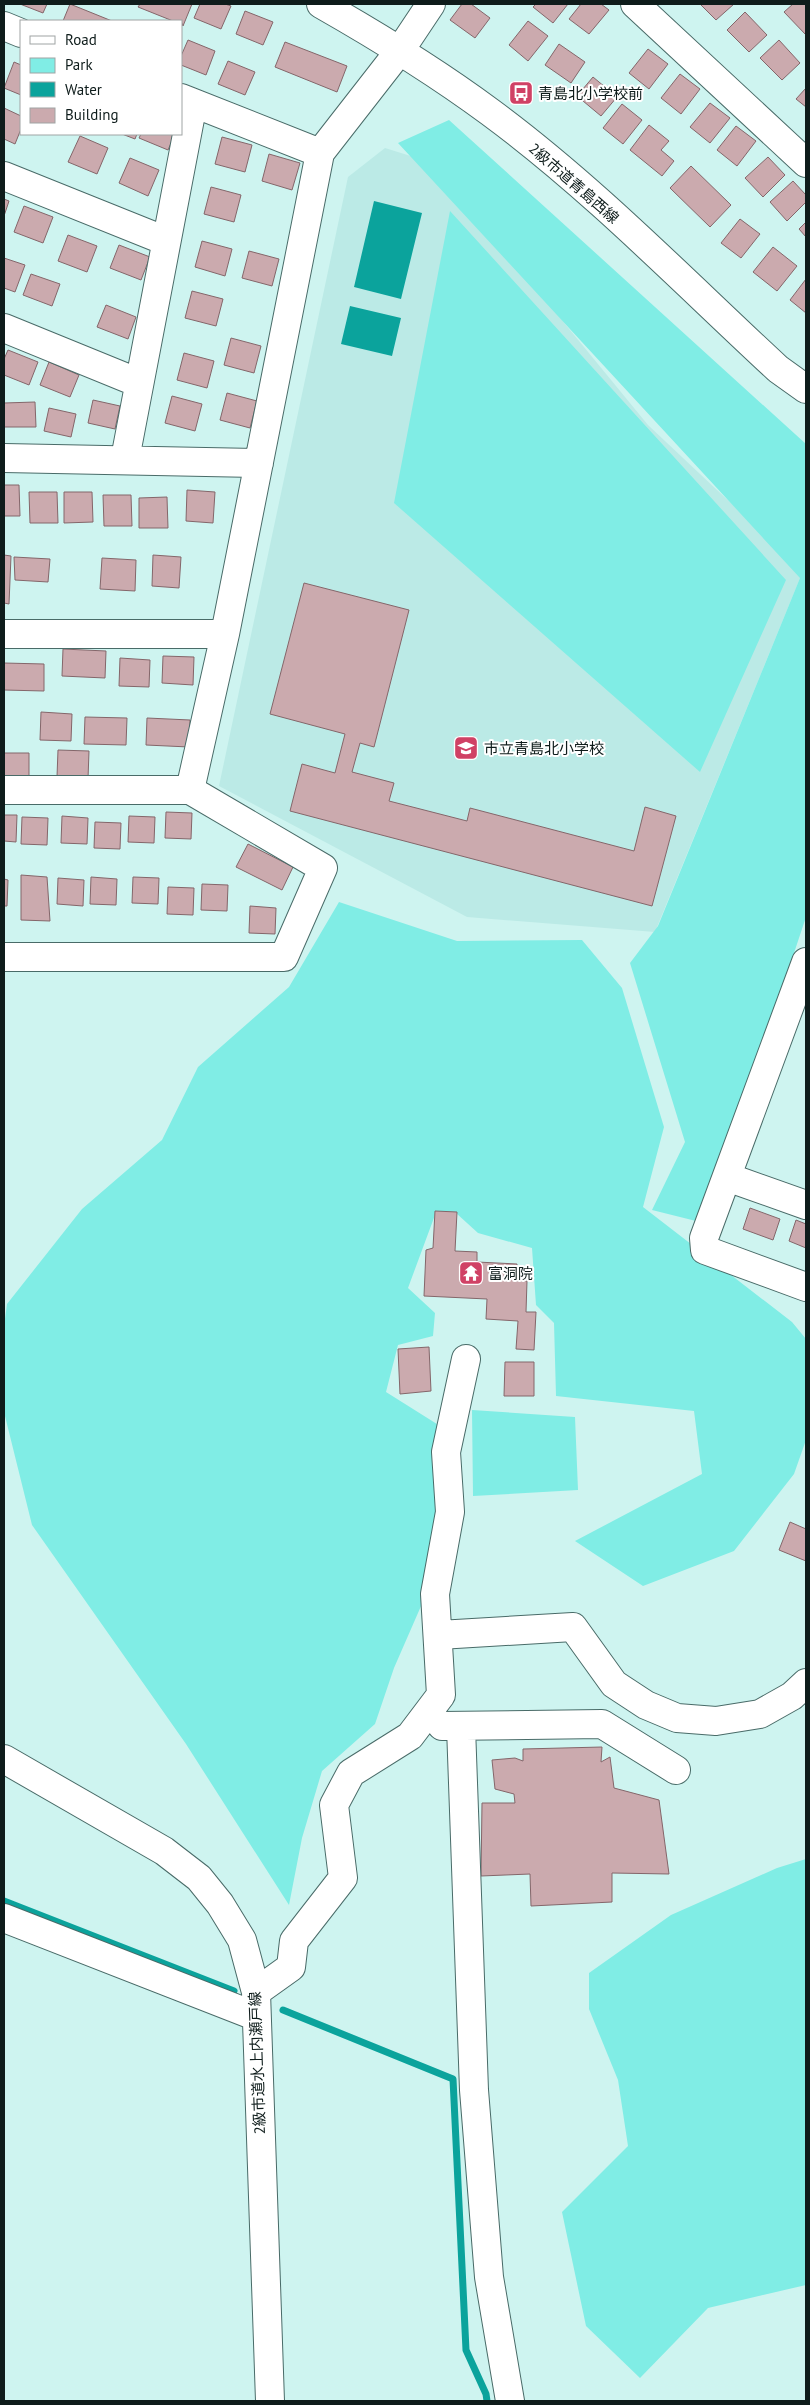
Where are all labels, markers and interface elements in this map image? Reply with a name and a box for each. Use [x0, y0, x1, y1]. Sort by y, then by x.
legend [20, 20, 182, 135]
text: Road [65, 30, 97, 49]
text: Park [65, 55, 93, 74]
text: Water [65, 80, 102, 99]
bus stop icon: 青島北小学校前 [508, 80, 534, 106]
place label: 青島北小学校前 [538, 84, 643, 103]
text: Building [65, 105, 119, 124]
street label: 2級市道青島西線 [525, 139, 623, 227]
school or university icon: 市立青島北小学校 [453, 735, 479, 761]
place label: 市立青島北小学校 [484, 739, 604, 758]
temple icon: 富洞院 [458, 1260, 484, 1286]
place label: 富洞院 [488, 1264, 533, 1283]
street label: 2級市道水上内瀬戸線 [245, 1991, 269, 2135]

